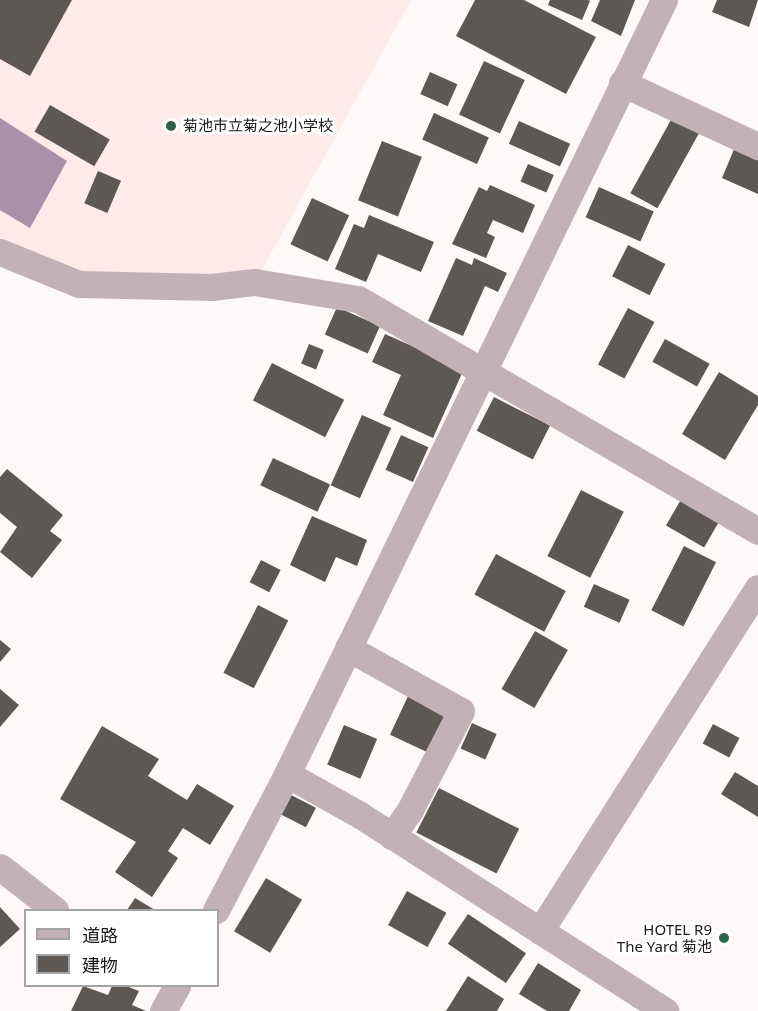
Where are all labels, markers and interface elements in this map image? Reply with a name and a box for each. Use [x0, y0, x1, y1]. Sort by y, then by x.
place label: 菊池市立菊之池小学校 [183, 117, 333, 135]
marker: 菊池市立菊之池小学校 [164, 119, 178, 133]
legend [24, 909, 219, 987]
place label: HOTEL R9 The Yard 菊池 [617, 920, 712, 955]
text: 道路 [82, 923, 118, 947]
marker: HOTEL R9 The Yard 菊池 [717, 931, 731, 945]
text: 建物 [82, 953, 118, 977]

